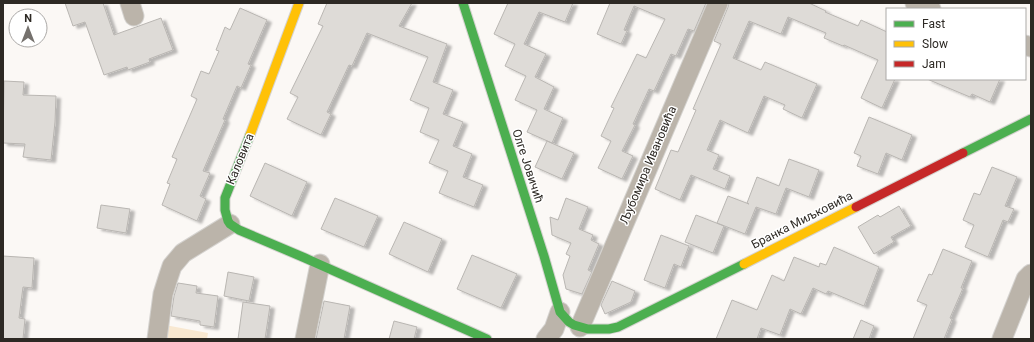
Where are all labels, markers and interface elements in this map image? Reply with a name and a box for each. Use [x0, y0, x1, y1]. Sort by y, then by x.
north arrow [8, 8, 48, 48]
legend [886, 8, 1026, 80]
text: N [24, 12, 32, 25]
text: Fast [922, 17, 945, 31]
text: Slow [922, 37, 948, 51]
text: Jam [922, 57, 946, 71]
street label: Љубомира Ивановића [617, 104, 679, 226]
street label: Олге Јовичић [509, 127, 547, 205]
street label: Каловита [223, 131, 257, 187]
street label: Бранка Миљковића [749, 188, 855, 252]

